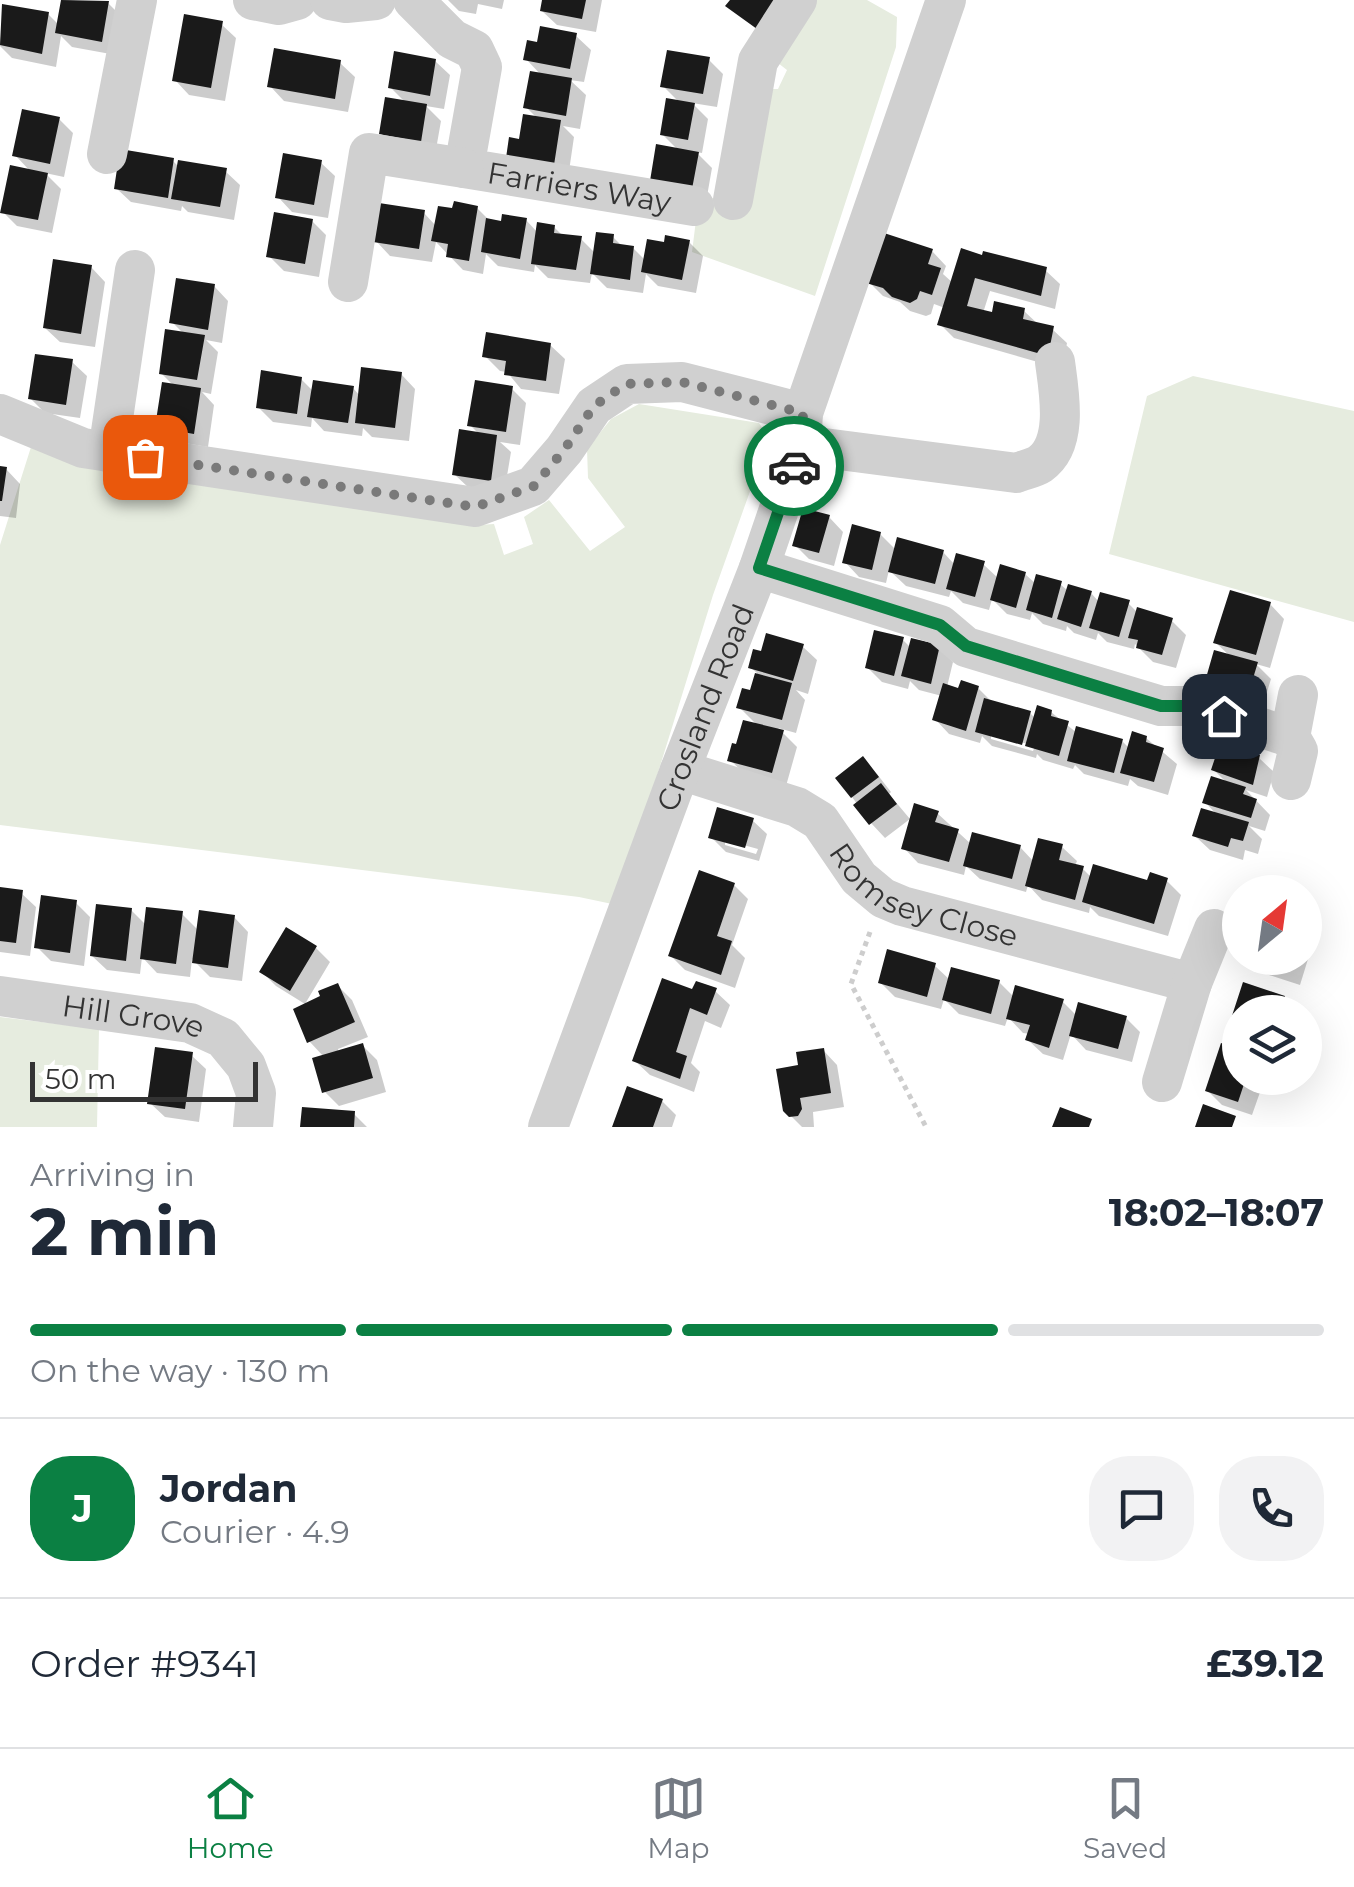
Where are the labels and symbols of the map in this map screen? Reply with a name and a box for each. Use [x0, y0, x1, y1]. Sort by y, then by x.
street label: Farriers Way [485, 154, 675, 221]
pin [103, 415, 188, 500]
courier [744, 416, 844, 516]
street label: Crosland Road [648, 598, 762, 816]
pin [1182, 674, 1267, 759]
street label: Romsey Close [822, 836, 1022, 955]
north arrow [1222, 875, 1322, 975]
street label: Hill Grove [60, 987, 211, 1046]
scale bar [30, 1057, 258, 1102]

